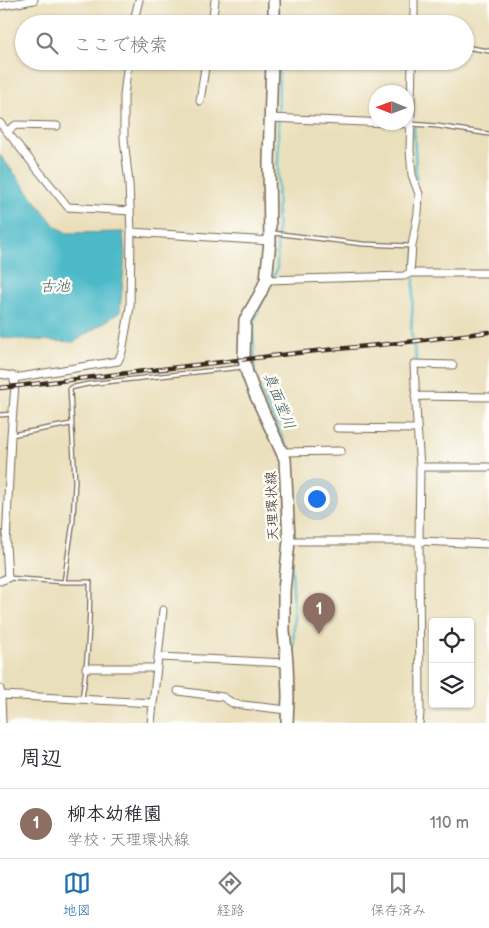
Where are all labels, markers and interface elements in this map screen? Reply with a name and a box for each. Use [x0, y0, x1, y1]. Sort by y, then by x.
search box [15, 15, 474, 70]
icon: search [33, 29, 61, 57]
text: ここで検索 [73, 34, 168, 57]
north arrow [369, 85, 414, 130]
water label: 古池 [40, 277, 71, 296]
water label: 真面堂川 [259, 370, 299, 432]
street label: 天理環状線 [262, 471, 282, 541]
your location [304, 486, 330, 512]
pin: 1 [303, 593, 335, 634]
map controls [429, 618, 474, 708]
button: locate [429, 618, 474, 663]
button: layers [429, 663, 474, 708]
text: 周辺 [20, 746, 62, 771]
text: 柳本幼稚園 [67, 803, 162, 826]
text: 1 [33, 814, 39, 833]
text: 110 m [430, 814, 469, 833]
text: 学校 · 天理環状線 [67, 831, 189, 850]
tab: 地図 [63, 869, 91, 919]
tab: 経路 [216, 869, 244, 919]
tab: 保存済み [370, 869, 426, 919]

